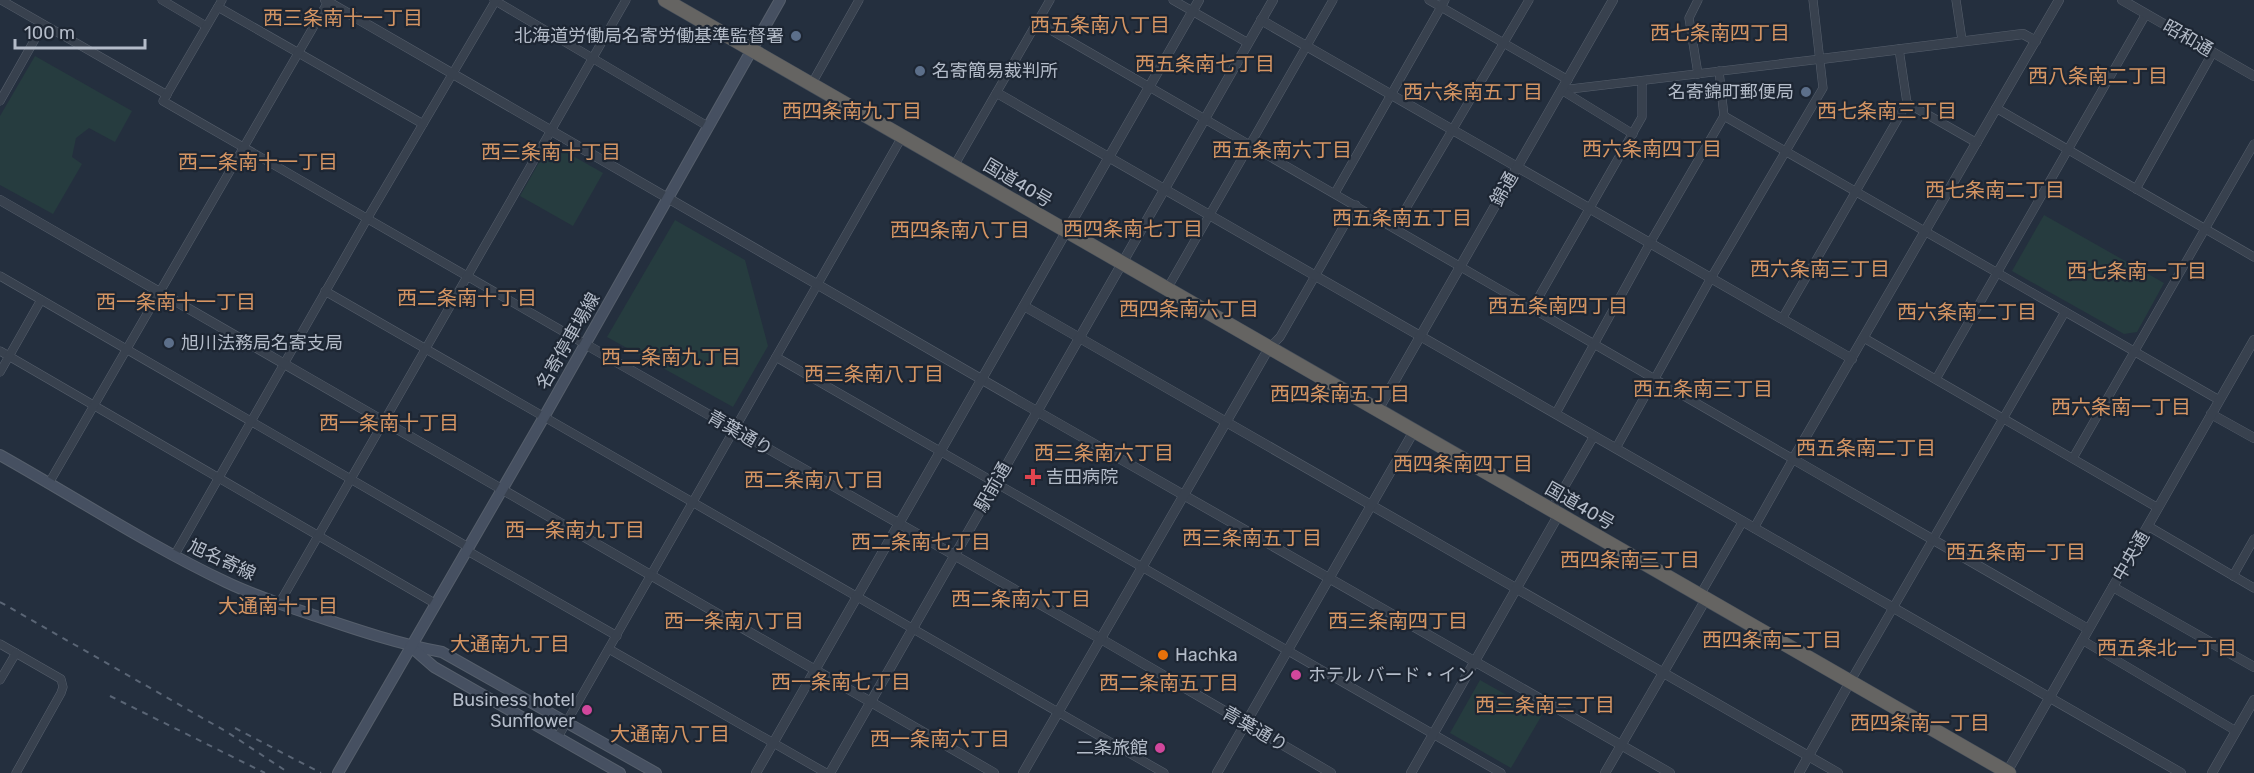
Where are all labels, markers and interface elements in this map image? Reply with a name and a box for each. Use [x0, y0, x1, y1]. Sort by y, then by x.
district label: 西三条南十一丁目 [263, 6, 423, 30]
scale bar [15, 12, 146, 50]
district label: 西五条南八丁目 [1030, 13, 1170, 37]
street label: 昭和通 [2159, 15, 2217, 61]
district label: 西七条南四丁目 [1650, 21, 1790, 45]
text: 100 m [24, 22, 75, 44]
place label: 北海道労働局名寄労働基準監督署 [514, 25, 784, 47]
marker: 北海道労働局名寄労働基準監督署 [789, 29, 803, 43]
district label: 西五条南七丁目 [1135, 52, 1275, 76]
place label: 名寄簡易裁判所 [932, 60, 1058, 82]
marker: 名寄簡易裁判所 [913, 64, 927, 78]
district label: 西八条南二丁目 [2028, 64, 2168, 88]
district label: 西六条南五丁目 [1403, 80, 1543, 104]
place label: 名寄錦町郵便局 [1668, 81, 1794, 103]
marker: 名寄錦町郵便局 [1799, 85, 1813, 99]
district label: 西四条南九丁目 [782, 99, 922, 123]
district label: 西七条南三丁目 [1817, 99, 1957, 123]
district label: 西六条南四丁目 [1582, 137, 1722, 161]
district label: 西五条南六丁目 [1212, 138, 1352, 162]
district label: 西三条南十丁目 [481, 140, 621, 164]
district label: 西二条南十一丁目 [178, 150, 338, 174]
street label: 国道40号 [980, 154, 1056, 212]
street label: 錦通 [1485, 168, 1523, 210]
district label: 西七条南二丁目 [1925, 178, 2065, 202]
district label: 西五条南五丁目 [1332, 206, 1472, 230]
district label: 西四条南七丁目 [1063, 217, 1203, 241]
district label: 西四条南八丁目 [890, 218, 1030, 242]
district label: 西六条南三丁目 [1750, 257, 1890, 281]
district label: 西七条南一丁目 [2067, 259, 2207, 283]
district label: 西二条南十丁目 [397, 286, 537, 310]
street label: 名寄停車場線 [531, 289, 605, 393]
district label: 西一条南十一丁目 [96, 290, 256, 314]
district label: 西五条南四丁目 [1488, 294, 1628, 318]
district label: 西四条南六丁目 [1119, 297, 1259, 321]
district label: 西六条南二丁目 [1897, 300, 2037, 324]
place label: 旭川法務局名寄支局 [181, 332, 343, 354]
marker: 旭川法務局名寄支局 [162, 336, 176, 350]
district label: 西二条南九丁目 [601, 345, 741, 369]
district label: 西三条南八丁目 [804, 362, 944, 386]
district label: 西五条南三丁目 [1633, 377, 1773, 401]
district label: 西四条南五丁目 [1270, 382, 1410, 406]
district label: 西六条南一丁目 [2051, 395, 2191, 419]
street label: 青葉通り [703, 405, 777, 461]
district label: 西一条南十丁目 [319, 411, 459, 435]
district label: 西五条南二丁目 [1796, 436, 1936, 460]
district label: 西三条南六丁目 [1034, 441, 1174, 465]
district label: 西四条南四丁目 [1393, 452, 1533, 476]
street label: 駅前通 [970, 458, 1016, 516]
place label: 吉田病院 [1046, 466, 1118, 488]
district label: 西二条南八丁目 [744, 468, 884, 492]
marker: 吉田病院 [1024, 468, 1042, 486]
street label: 国道40号 [1541, 477, 1619, 535]
district label: 西一条南九丁目 [505, 518, 645, 542]
district label: 西三条南五丁目 [1182, 526, 1322, 550]
street label: 中央通 [2108, 527, 2154, 585]
district label: 西二条南七丁目 [851, 530, 991, 554]
street label: 旭名寄線 [185, 535, 259, 585]
district label: 西五条南一丁目 [1946, 540, 2086, 564]
district label: 西四条南三丁目 [1560, 548, 1700, 572]
district label: 西二条南六丁目 [951, 587, 1091, 611]
district label: 大通南十丁目 [218, 594, 338, 618]
district label: 西一条南八丁目 [664, 609, 804, 633]
district label: 西三条南四丁目 [1328, 609, 1468, 633]
district label: 西四条南二丁目 [1702, 628, 1842, 652]
district label: 大通南九丁目 [450, 632, 570, 656]
district label: 西五条北一丁目 [2097, 636, 2237, 660]
place label: Hachka [1175, 644, 1238, 666]
marker: Hachka [1156, 648, 1170, 662]
place label: ホテル バード・イン [1308, 664, 1474, 686]
marker: ホテル バード・イン [1289, 668, 1303, 682]
district label: 西一条南七丁目 [771, 670, 911, 694]
district label: 西二条南五丁目 [1099, 671, 1239, 695]
place label: Business hotel Sunflower [452, 689, 575, 732]
district label: 西三条南三丁目 [1475, 693, 1615, 717]
street label: 青葉通り [1218, 701, 1292, 757]
marker: Business hotel Sunflower [580, 703, 594, 717]
district label: 西四条南一丁目 [1850, 711, 1990, 735]
district label: 大通南八丁目 [610, 722, 730, 746]
district label: 西一条南六丁目 [870, 727, 1010, 751]
place label: 二条旅館 [1076, 737, 1148, 759]
marker: 二条旅館 [1153, 741, 1167, 755]

